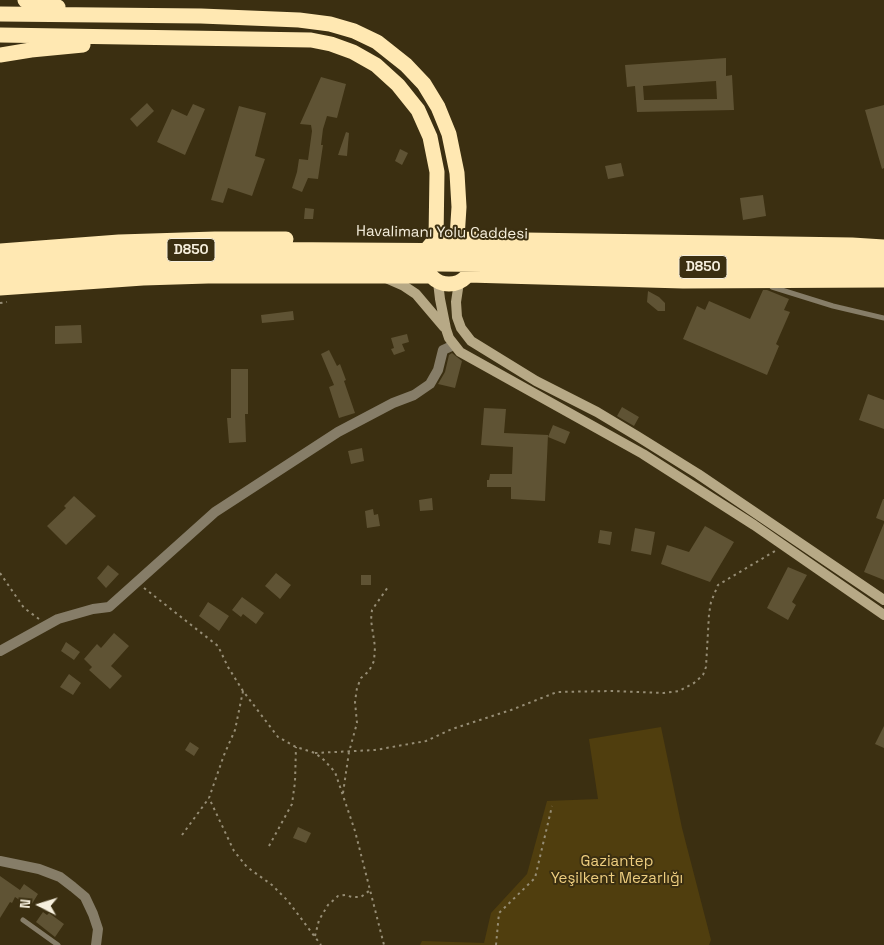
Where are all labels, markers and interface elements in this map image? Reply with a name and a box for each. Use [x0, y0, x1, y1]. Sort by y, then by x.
street label: Havalimanı Yolu Caddesi [356, 223, 528, 243]
road number: D850 [167, 238, 215, 262]
road number: D850 [679, 256, 727, 278]
park label: Gaziantep Yeşilkent Mezarlığı [551, 853, 683, 888]
north arrow [15, 880, 65, 930]
text: N [16, 898, 34, 909]

